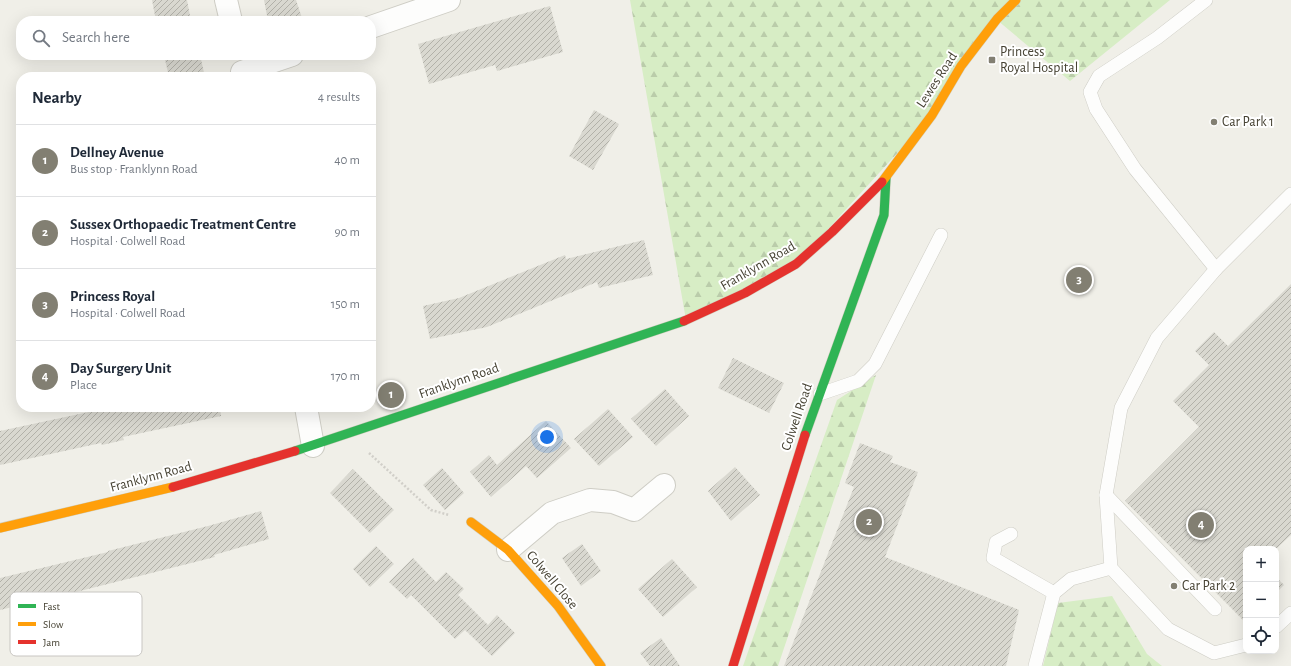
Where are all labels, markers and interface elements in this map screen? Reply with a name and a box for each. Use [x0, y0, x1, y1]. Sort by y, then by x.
search box [16, 16, 376, 60]
icon: search [30, 27, 52, 49]
text: Search here [62, 30, 130, 45]
place label: Princess Royal Hospital [1000, 45, 1078, 75]
street label: Lewes Road [914, 50, 960, 110]
marker: Princess Royal Hospital [987, 55, 997, 65]
text: Nearby [32, 89, 82, 106]
text: 4 results [318, 91, 360, 104]
place label: Car Park 1 [1222, 115, 1274, 129]
marker: Car Park 1 [1209, 117, 1219, 127]
text: Dellney Avenue [70, 145, 164, 160]
text: 1 [43, 154, 47, 167]
text: 40 m [334, 154, 360, 167]
text: Bus stop · Franklynn Road [70, 163, 197, 176]
text: Sussex Orthopaedic Treatment Centre [70, 217, 296, 232]
text: 2 [42, 226, 48, 239]
text: 90 m [334, 226, 360, 239]
text: Hospital · Colwell Road [70, 235, 185, 248]
street label: Franklynn Road [718, 239, 798, 293]
pin: 3 [1066, 265, 1092, 295]
text: Princess Royal [70, 289, 155, 304]
text: 3 [42, 298, 48, 311]
text: 150 m [331, 298, 360, 311]
text: Hospital · Colwell Road [70, 307, 185, 320]
text: Day Surgery Unit [70, 361, 171, 376]
street label: Franklynn Road [417, 361, 501, 401]
text: 4 [42, 370, 48, 383]
text: 170 m [331, 370, 360, 383]
text: Place [70, 379, 97, 392]
pin: 1 [378, 380, 404, 410]
street label: Colwell Road [779, 382, 815, 452]
your location [537, 427, 557, 447]
street label: Franklynn Road [109, 459, 193, 495]
pin: 2 [856, 507, 882, 537]
pin: 4 [1188, 510, 1214, 540]
map controls [1243, 546, 1279, 654]
button: + [1243, 546, 1279, 582]
street label: Colwell Close [524, 548, 580, 612]
place label: Car Park 2 [1182, 579, 1235, 593]
marker: Car Park 2 [1169, 581, 1179, 591]
button: − [1243, 582, 1279, 618]
legend [10, 592, 142, 656]
text: Fast [43, 601, 61, 612]
button: locate [1243, 618, 1279, 654]
text: Slow [43, 619, 64, 630]
text: Jam [43, 637, 60, 648]

